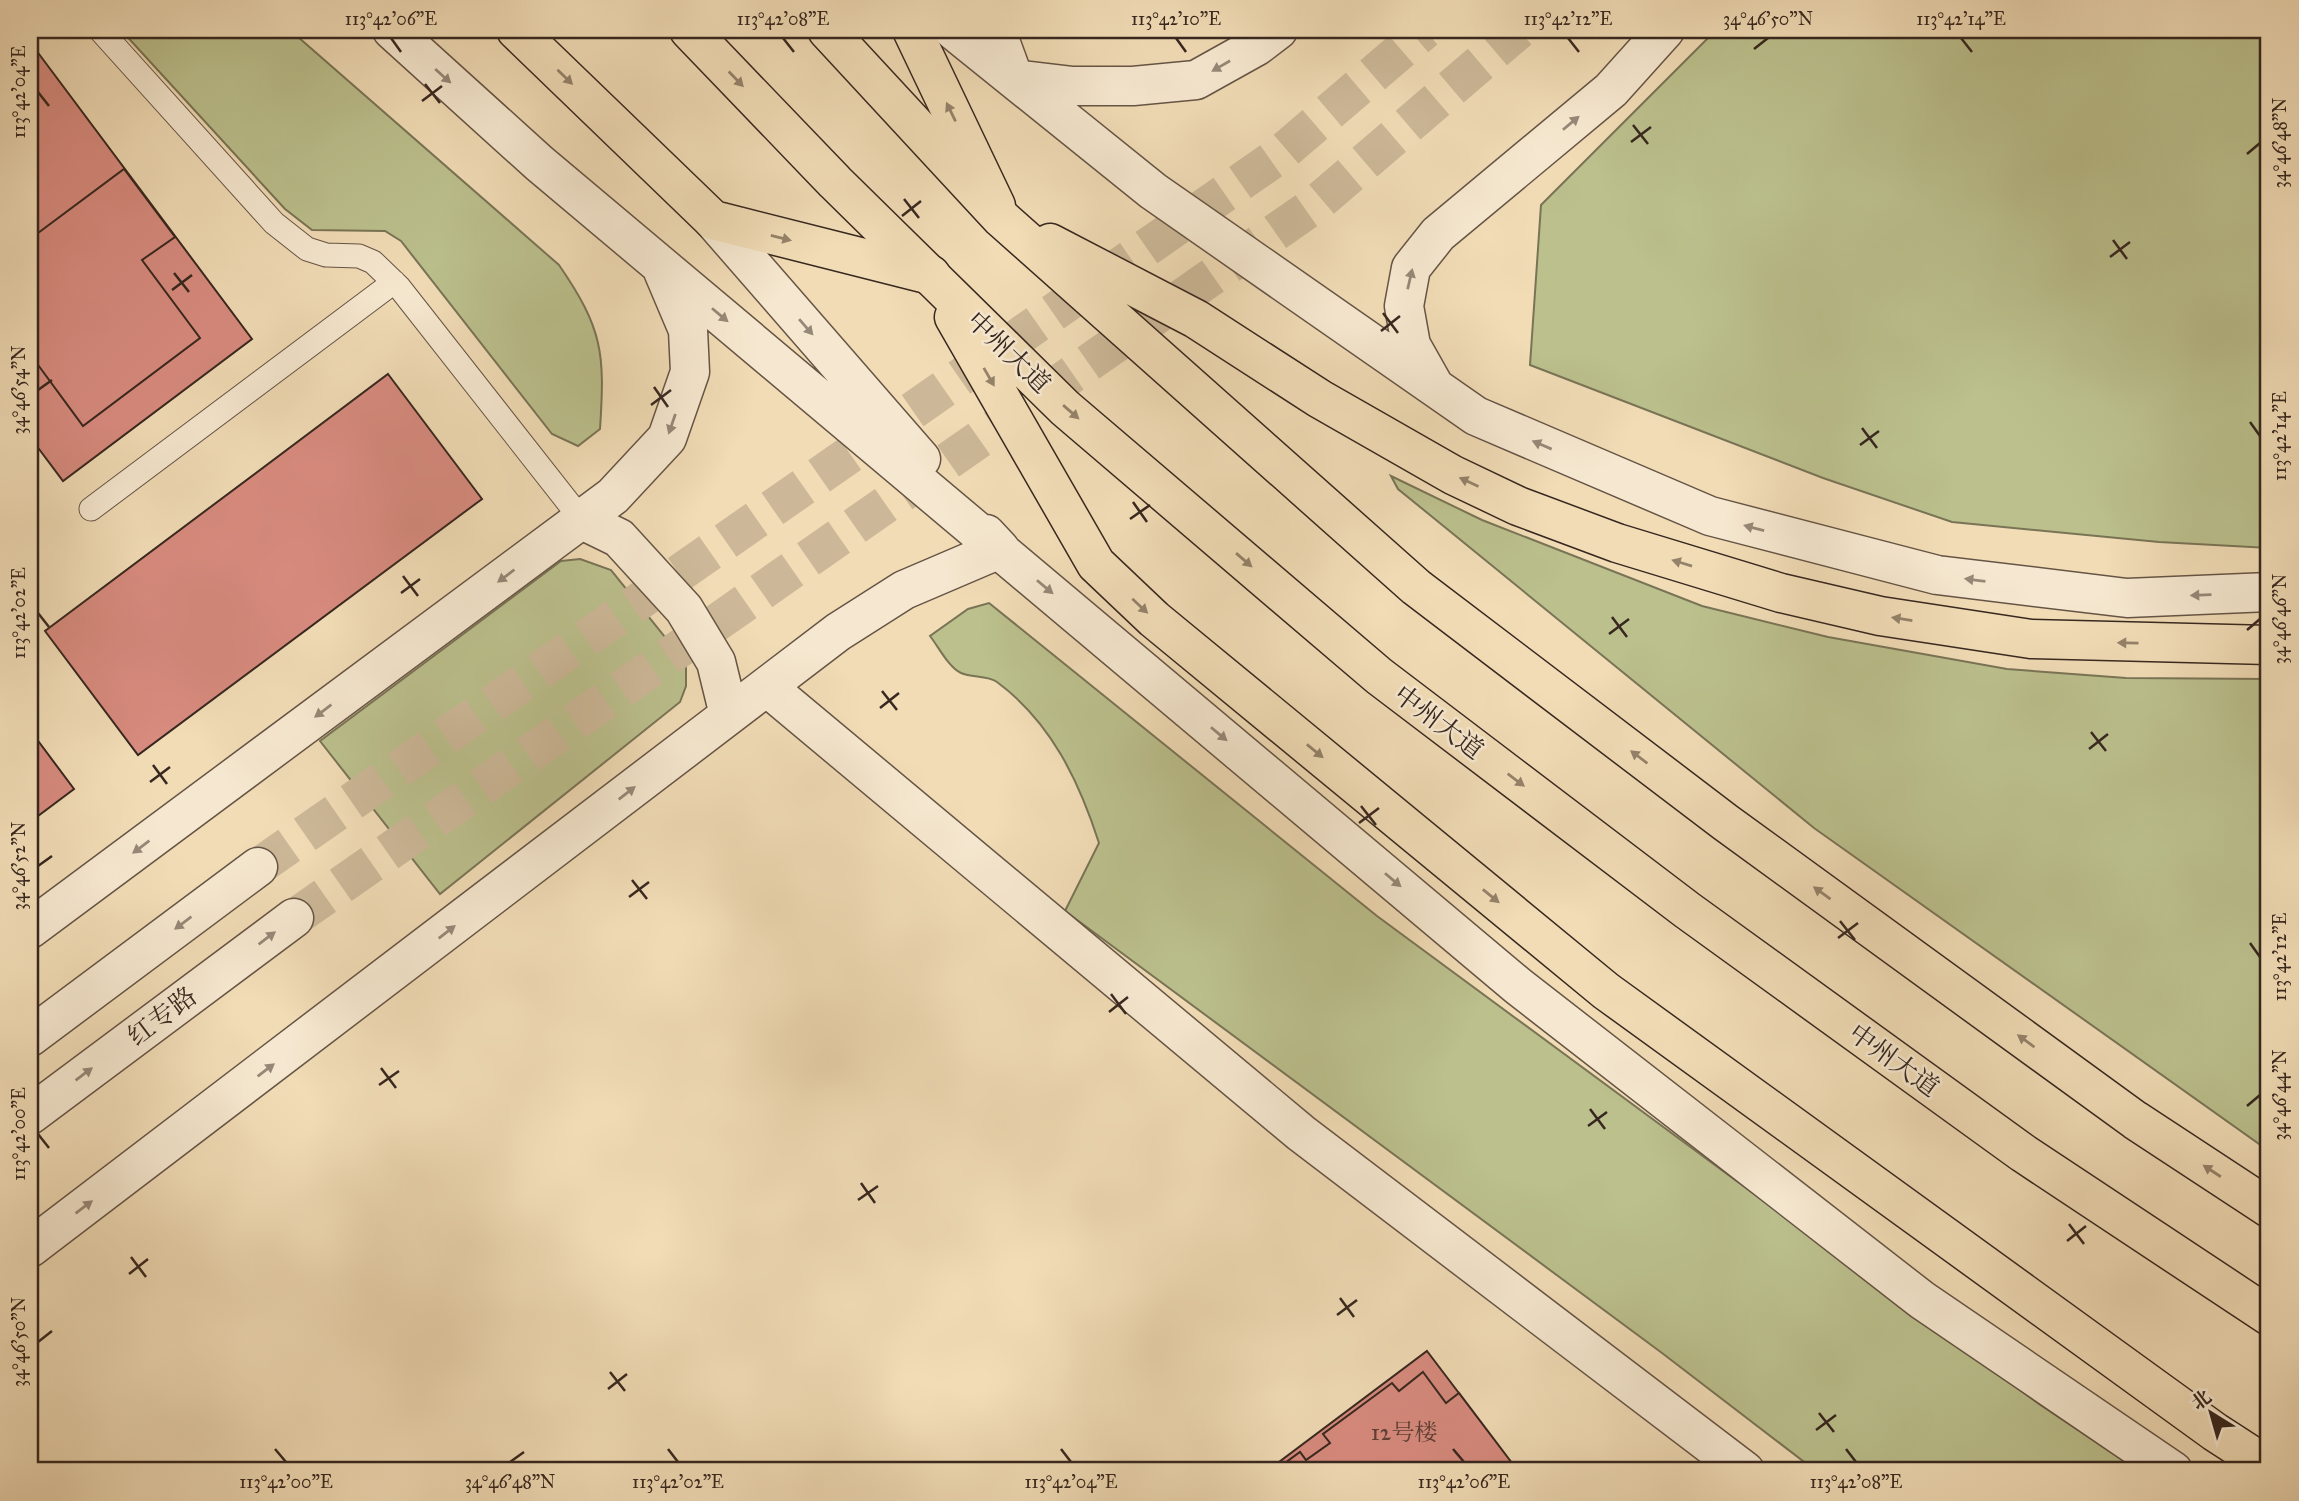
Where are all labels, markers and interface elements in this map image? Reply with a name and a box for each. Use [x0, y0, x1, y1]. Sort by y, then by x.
text: 113°42'06"E [345, 8, 437, 30]
text: 113°42'08"E [737, 8, 829, 30]
text: 113°42'10"E [1131, 8, 1221, 30]
text: 113°42'12"E [1524, 8, 1612, 30]
text: 34°46'50"N [1723, 8, 1813, 30]
text: 113°42'14"E [1916, 8, 2006, 30]
text: 113°42'04"E [8, 45, 30, 139]
one-way arrow [1211, 60, 1230, 73]
one-way arrow [434, 67, 451, 83]
one-way arrow [556, 69, 573, 85]
one-way arrow [728, 70, 744, 87]
text: 34°46'48"N [2269, 98, 2291, 188]
one-way arrow [945, 102, 957, 122]
one-way arrow [1563, 116, 1580, 131]
one-way arrow [771, 233, 793, 244]
one-way arrow [1405, 268, 1416, 290]
street label: 中州大道 [960, 304, 1058, 400]
one-way arrow [711, 308, 729, 323]
one-way arrow [798, 318, 814, 336]
text: 34°46'54"N [8, 345, 30, 435]
one-way arrow [983, 368, 995, 387]
text: 113°42'14"E [2269, 391, 2291, 481]
one-way arrow [1062, 404, 1080, 420]
one-way arrow [666, 414, 677, 435]
one-way arrow [1531, 439, 1552, 450]
one-way arrow [1459, 477, 1479, 488]
one-way arrow [1742, 522, 1764, 533]
one-way arrow [1235, 552, 1252, 567]
one-way arrow [1671, 557, 1692, 567]
text: 113°42'02"E [8, 567, 30, 659]
one-way arrow [497, 568, 515, 582]
one-way arrow [1964, 574, 1986, 585]
text: 34°46'46"N [2269, 574, 2291, 664]
one-way arrow [1036, 580, 1054, 595]
one-way arrow [2190, 590, 2212, 601]
one-way arrow [1131, 598, 1149, 614]
one-way arrow [1890, 614, 1912, 625]
one-way arrow [2116, 637, 2138, 649]
street label: 中州大道 [1388, 678, 1490, 766]
one-way arrow [315, 704, 333, 719]
one-way arrow [1210, 726, 1228, 742]
one-way arrow [1306, 744, 1324, 759]
one-way arrow [1630, 750, 1648, 764]
one-way arrow [1507, 773, 1525, 787]
one-way arrow [618, 786, 636, 801]
text: 34°46'52"N [8, 822, 30, 910]
one-way arrow [132, 840, 150, 854]
one-way arrow [1384, 873, 1402, 888]
one-way arrow [1813, 886, 1831, 900]
one-way arrow [1482, 888, 1499, 903]
text: 113°42'12"E [2269, 913, 2291, 1001]
one-way arrow [175, 915, 193, 930]
one-way arrow [438, 925, 456, 939]
one-way arrow [258, 931, 276, 945]
street label: 红专路 [121, 980, 203, 1052]
street label: 中州大道 [1843, 1016, 1945, 1104]
one-way arrow [2017, 1034, 2035, 1048]
text: 34°46'44"N [2269, 1049, 2291, 1141]
one-way arrow [257, 1063, 275, 1077]
one-way arrow [75, 1067, 94, 1081]
text: 113°42'00"E [8, 1087, 30, 1181]
one-way arrow [2203, 1164, 2221, 1178]
one-way arrow [75, 1200, 93, 1214]
text: 34°46'50"N [8, 1297, 30, 1387]
north arrow [2176, 1378, 2246, 1448]
text: 北 [2187, 1385, 2216, 1415]
house number: 12号楼 [1371, 1418, 1437, 1446]
text: 113°42'00"E [239, 1471, 333, 1493]
text: 34°46'48"N [465, 1471, 555, 1493]
text: 113°42'02"E [632, 1471, 724, 1493]
text: 113°42'04"E [1024, 1471, 1118, 1493]
text: 113°42'06"E [1418, 1471, 1510, 1493]
text: 113°42'08"E [1810, 1471, 1902, 1493]

